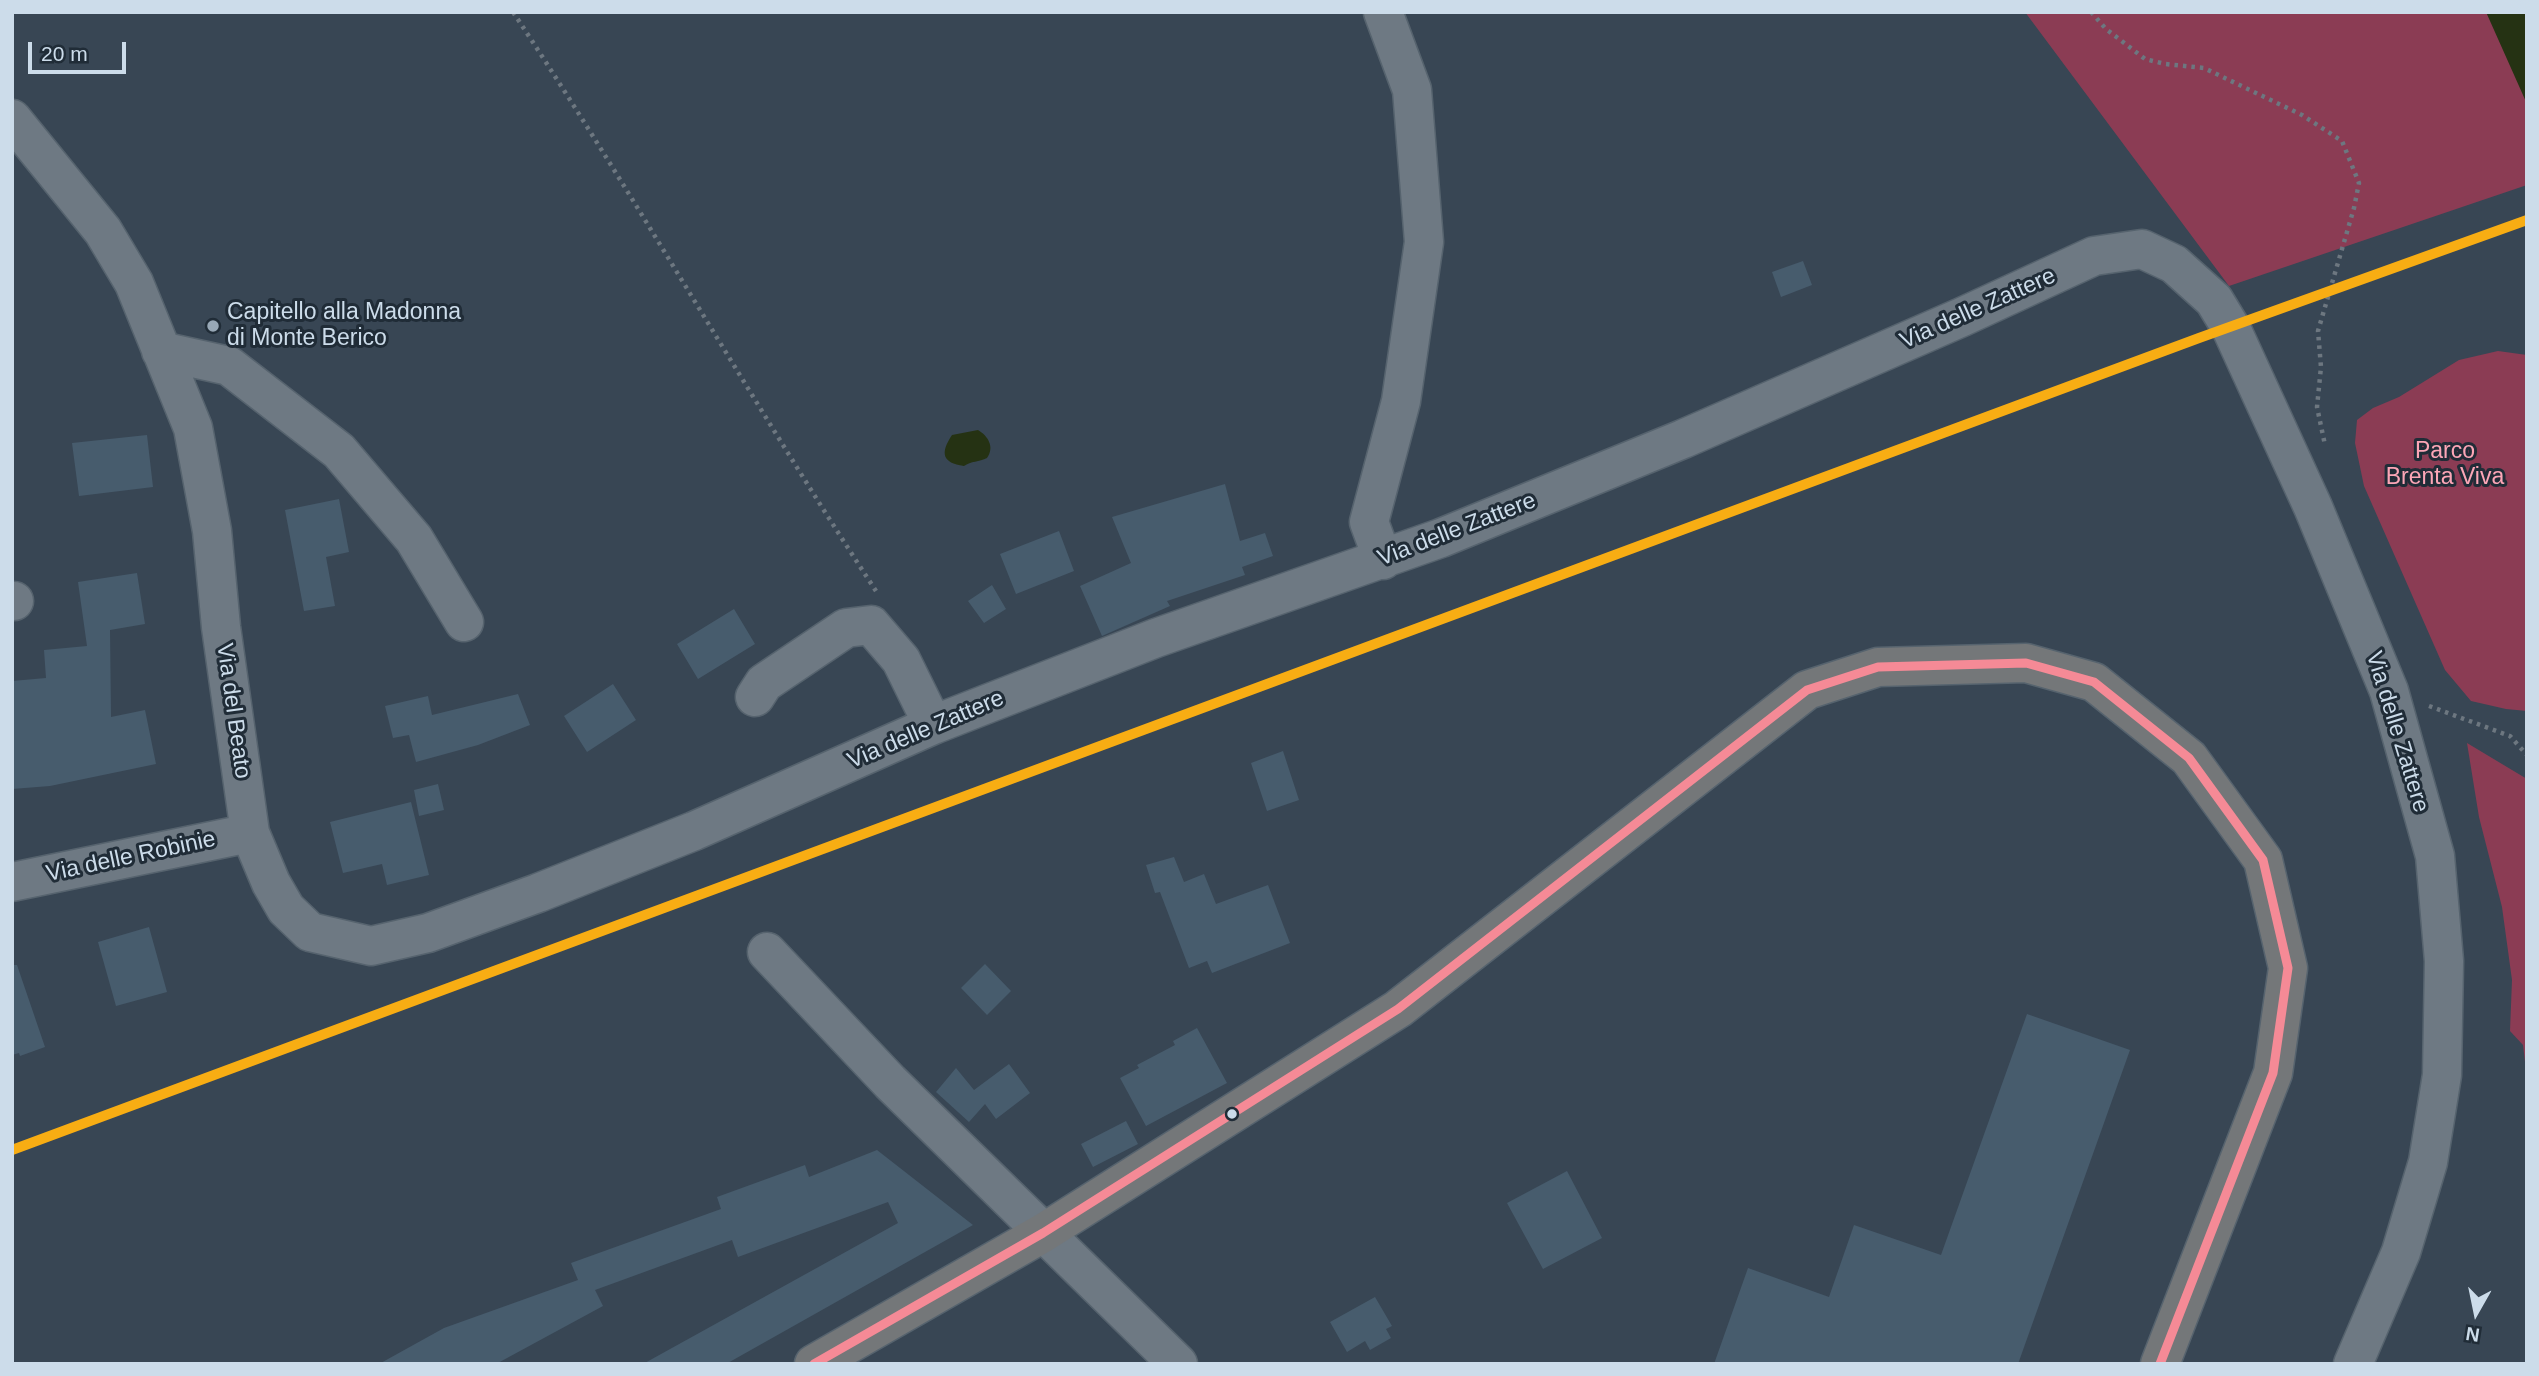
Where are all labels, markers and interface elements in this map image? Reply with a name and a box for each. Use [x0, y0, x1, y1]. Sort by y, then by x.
scale bar [32, 28, 130, 72]
text: 20 m [41, 42, 88, 65]
street label: Via delle Zattere [1896, 262, 2060, 356]
place label: Capitello alla Madonna di Monte Berico [227, 299, 461, 353]
marker: Capitello alla Madonna di Monte Berico [205, 318, 221, 334]
park label: Parco Brenta Viva [2386, 438, 2504, 492]
street label: Via delle Zattere [1374, 487, 1540, 573]
street label: Via del Beato [210, 642, 256, 780]
street label: Via delle Zattere [2359, 648, 2435, 816]
street label: Via delle Zattere [844, 685, 1008, 775]
street label: Via delle Robinie [44, 826, 218, 888]
unlabelled marker [1225, 1107, 1239, 1121]
north arrow [2441, 1278, 2511, 1348]
text: N [2464, 1323, 2481, 1346]

